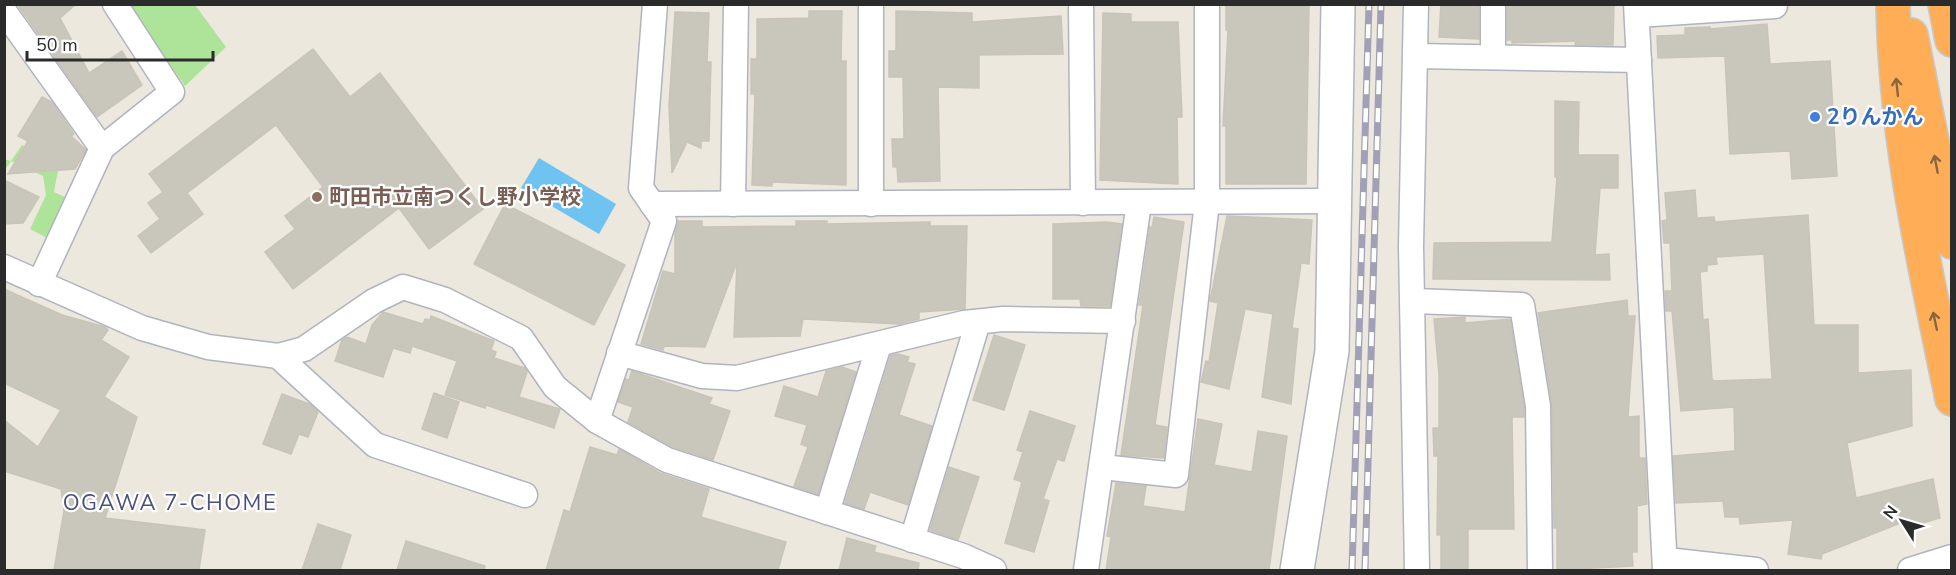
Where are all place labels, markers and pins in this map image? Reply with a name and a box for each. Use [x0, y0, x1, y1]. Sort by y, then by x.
place label: 2りんかん [1827, 103, 1924, 131]
marker: 2りんかん [1808, 110, 1822, 124]
place label: 町田市立南つくし野小学校 [329, 183, 581, 211]
marker: 町田市立南つくし野小学校 [310, 190, 324, 204]

